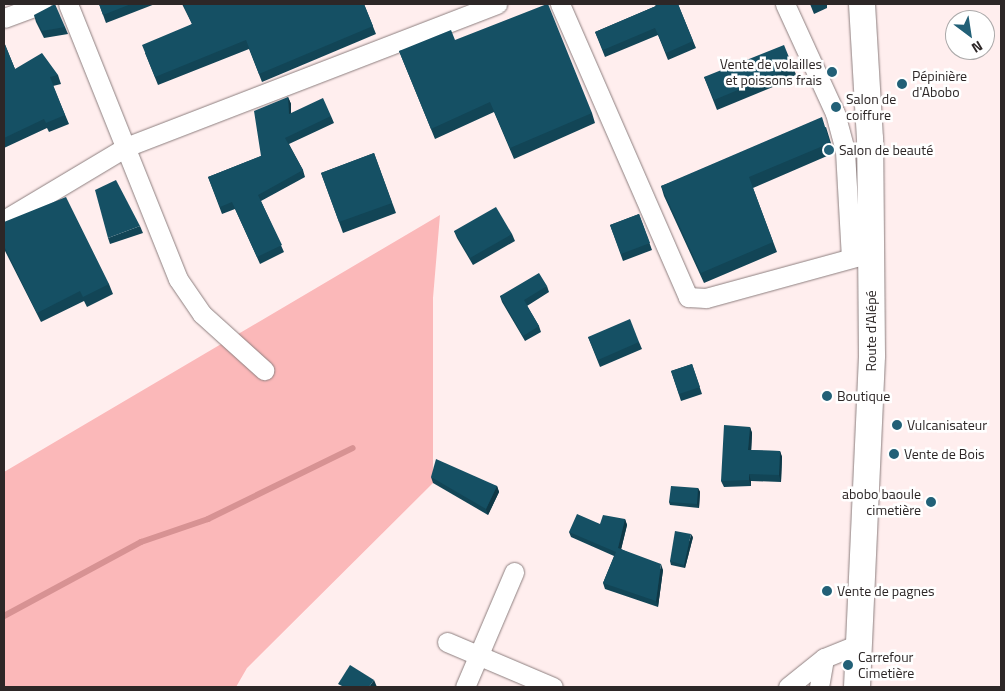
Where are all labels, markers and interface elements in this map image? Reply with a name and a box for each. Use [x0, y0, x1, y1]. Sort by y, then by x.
north arrow [945, 10, 995, 60]
text: N [968, 36, 987, 59]
place label: Vente de volailles et poissons frais [720, 56, 822, 88]
marker: Vente de volailles et poissons frais [826, 66, 838, 78]
place label: Pépinière d'Abobo [912, 68, 967, 100]
marker: Pépinière d'Abobo [896, 78, 908, 90]
place label: Salon de coiffure [846, 91, 896, 124]
marker: Salon de coiffure [830, 101, 842, 113]
place label: Salon de beauté [839, 142, 933, 158]
marker: Salon de beauté [823, 144, 835, 156]
street label: Route d'Alépé [863, 290, 879, 372]
place label: Boutique [837, 388, 890, 404]
marker: Boutique [821, 390, 833, 402]
place label: Vulcanisateur [907, 417, 987, 433]
marker: Vulcanisateur [891, 419, 903, 431]
place label: Vente de Bois [904, 446, 984, 462]
marker: Vente de Bois [888, 448, 900, 460]
place label: abobo baoule cimetière [842, 486, 921, 518]
marker: abobo baoule cimetière [925, 496, 937, 508]
place label: Vente de pagnes [837, 583, 935, 599]
marker: Vente de pagnes [821, 585, 833, 597]
place label: Carrefour Cimetière [858, 649, 914, 682]
marker: Carrefour Cimetière [842, 659, 854, 671]

